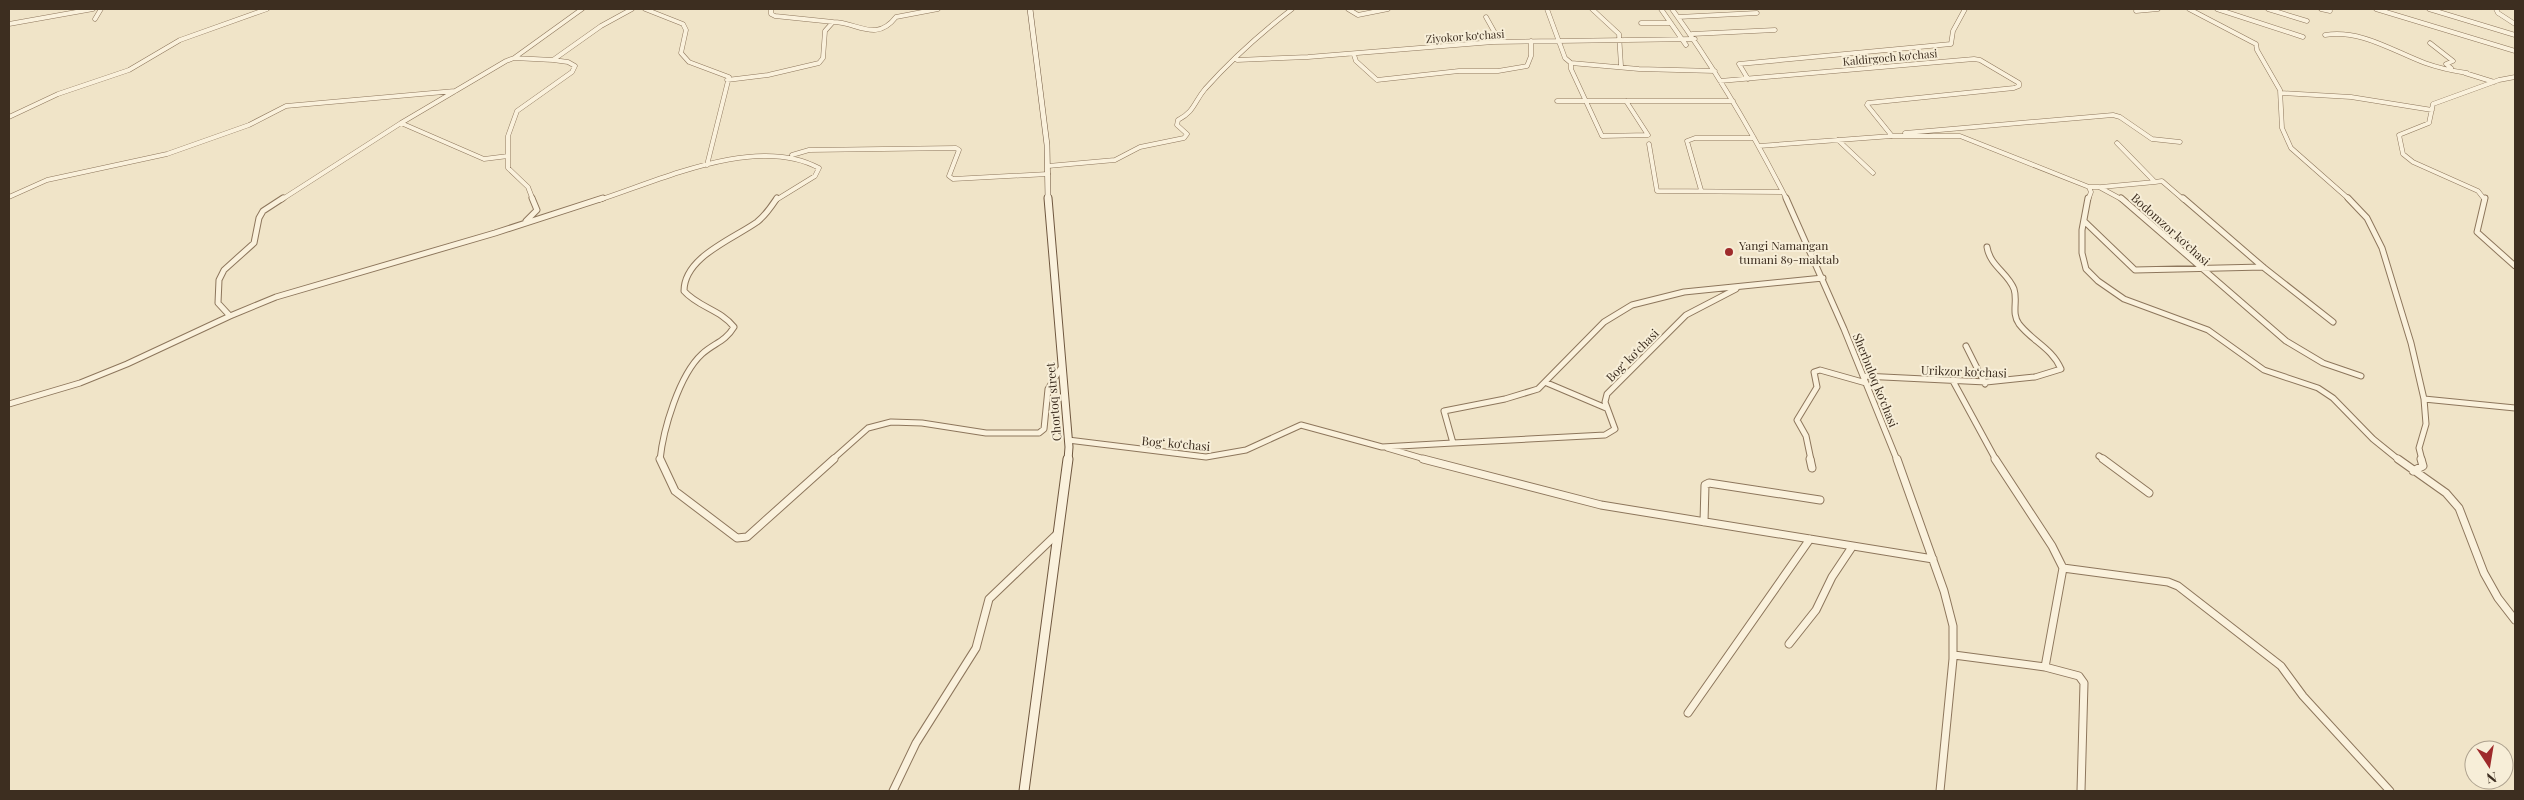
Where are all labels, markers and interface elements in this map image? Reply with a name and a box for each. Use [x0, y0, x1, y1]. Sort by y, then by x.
street label: Ziyokor koʻchasi [1425, 26, 1505, 46]
street label: Kaldirgoch koʻchasi [1842, 45, 1938, 69]
street label: Bodomzor koʻchasi [2128, 189, 2214, 269]
place label: Yangi Namangan tumani 89-maktab [1738, 237, 1839, 267]
marker: Yangi Namangan tumani 89-maktab [1723, 246, 1735, 258]
street label: Bogʻ koʻchasi [1602, 325, 1662, 385]
street label: Sherbuloq koʻchasi [1850, 331, 1902, 430]
street label: Chortoq street [1042, 361, 1064, 442]
street label: Urikzor koʻchasi [1921, 362, 2008, 381]
street label: Bogʻ koʻchasi [1141, 432, 1211, 454]
north arrow [2464, 740, 2514, 790]
text: N [2485, 768, 2499, 789]

